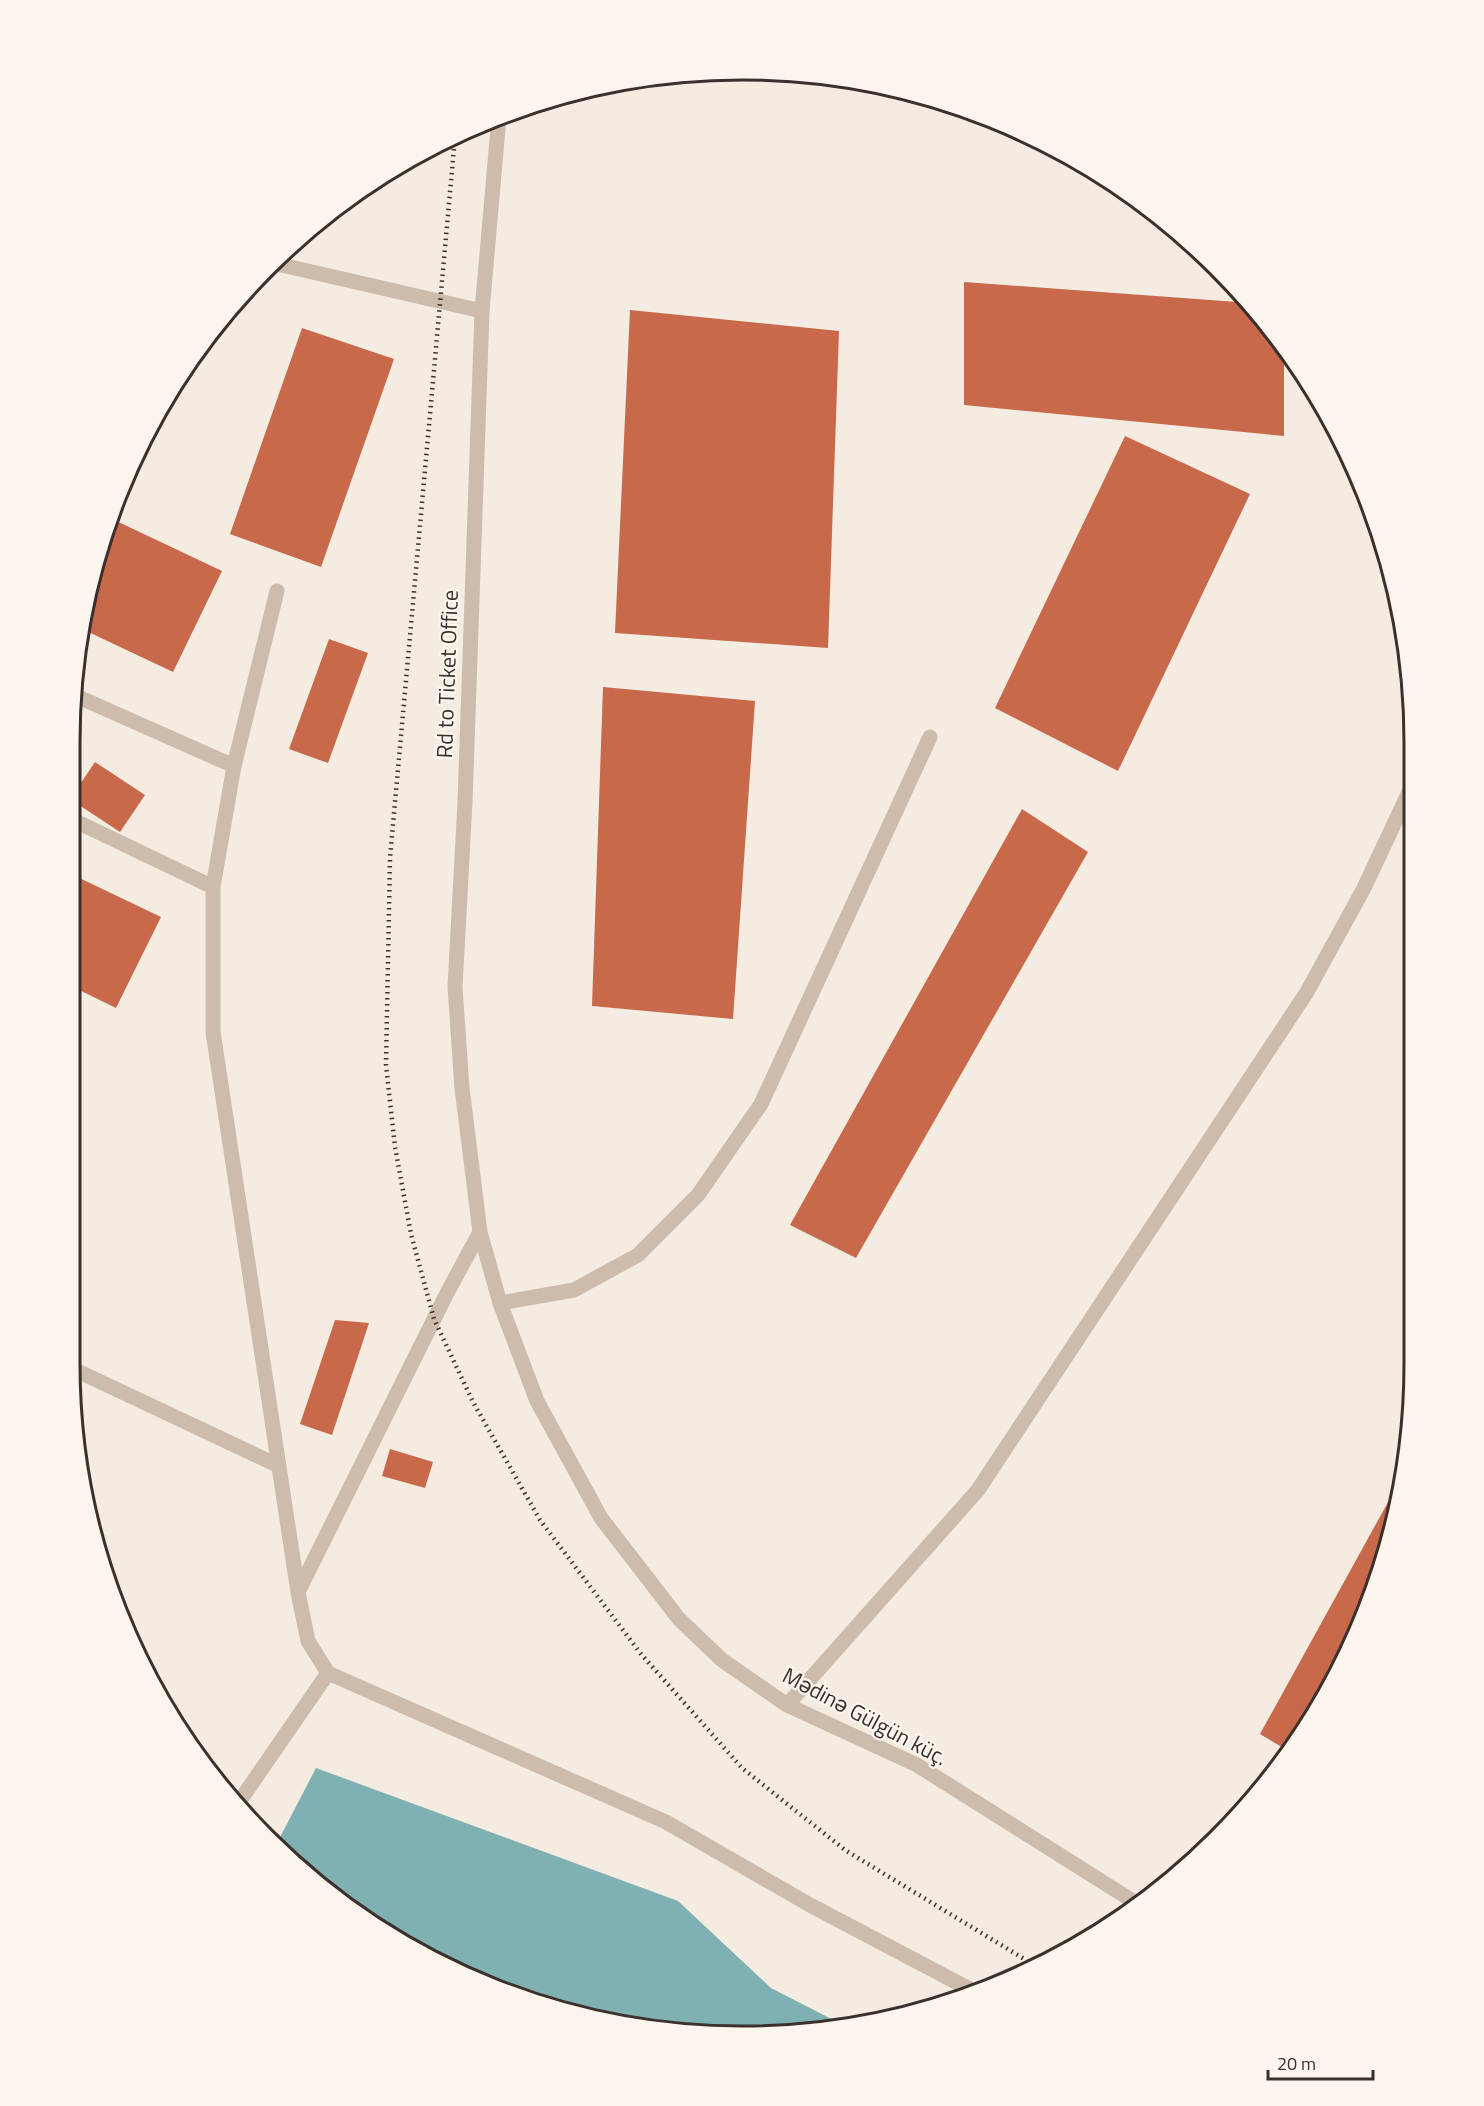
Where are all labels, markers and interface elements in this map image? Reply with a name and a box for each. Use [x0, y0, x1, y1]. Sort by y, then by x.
street label: Rd to Ticket Office [427, 589, 467, 759]
street label: Mədinə Gülgün küç. [776, 1658, 954, 1774]
scale bar [1268, 2043, 1373, 2081]
text: 20 m [1277, 2050, 1316, 2077]

